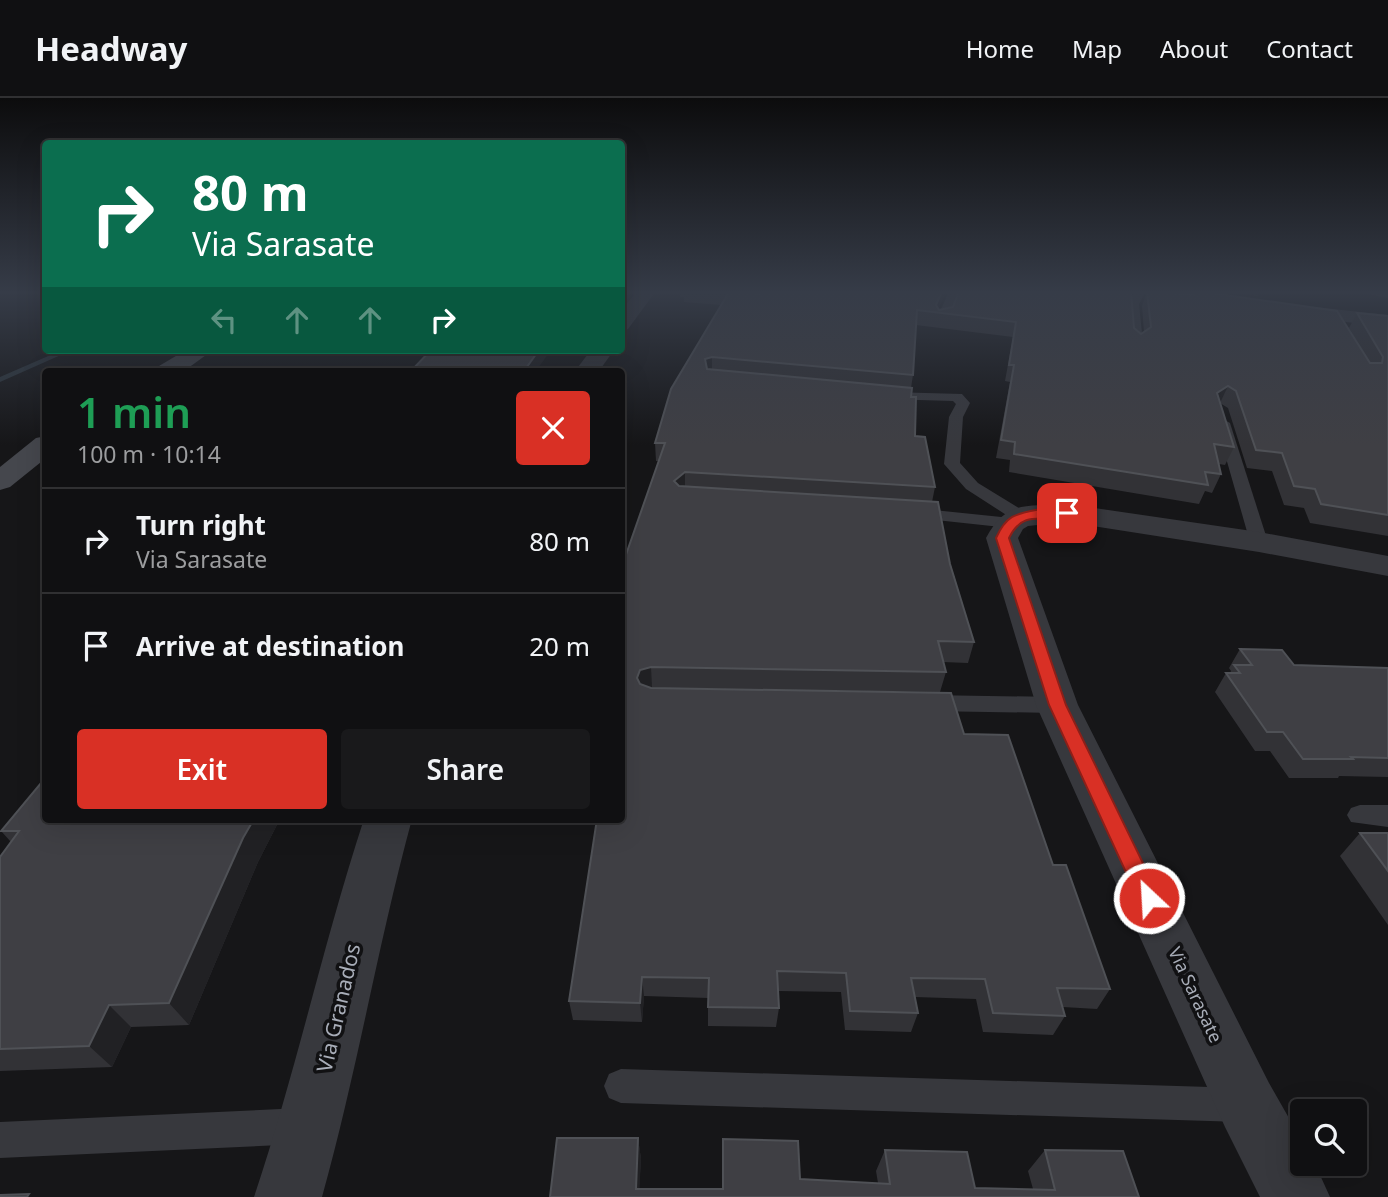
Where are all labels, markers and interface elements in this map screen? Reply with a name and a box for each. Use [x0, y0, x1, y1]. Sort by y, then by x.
text: Headway [35, 26, 187, 71]
text: Home [966, 32, 1034, 65]
text: Map [1072, 32, 1122, 65]
text: About [1160, 32, 1228, 65]
text: Contact [1266, 32, 1353, 65]
text: 80 m [192, 159, 309, 225]
icon: right [77, 168, 168, 259]
text: Via Sarasate [192, 222, 375, 265]
icon: left [205, 301, 243, 339]
icon: ahead [278, 301, 316, 339]
icon: ahead [351, 301, 389, 339]
icon: right [424, 301, 462, 339]
text: 1 min [77, 383, 191, 440]
button: close [516, 391, 590, 465]
text: 100 m · 10:14 [77, 438, 221, 470]
pin [1037, 483, 1097, 543]
icon: arrive [1048, 494, 1086, 532]
text: Turn right [136, 507, 266, 543]
icon: right [77, 522, 115, 560]
text: 80 m [529, 523, 590, 559]
text: Via Sarasate [136, 543, 267, 575]
icon: arrive [77, 627, 115, 665]
text: Arrive at destination [136, 628, 405, 664]
text: 20 m [529, 628, 590, 664]
button: Exit [77, 729, 327, 809]
button: Share [341, 729, 590, 809]
position arrow [1112, 861, 1186, 935]
street label: Via Granados [310, 941, 366, 1075]
street label: Via Sarasate [1163, 943, 1228, 1046]
map controls [1290, 1099, 1367, 1176]
button: search [1290, 1099, 1367, 1176]

